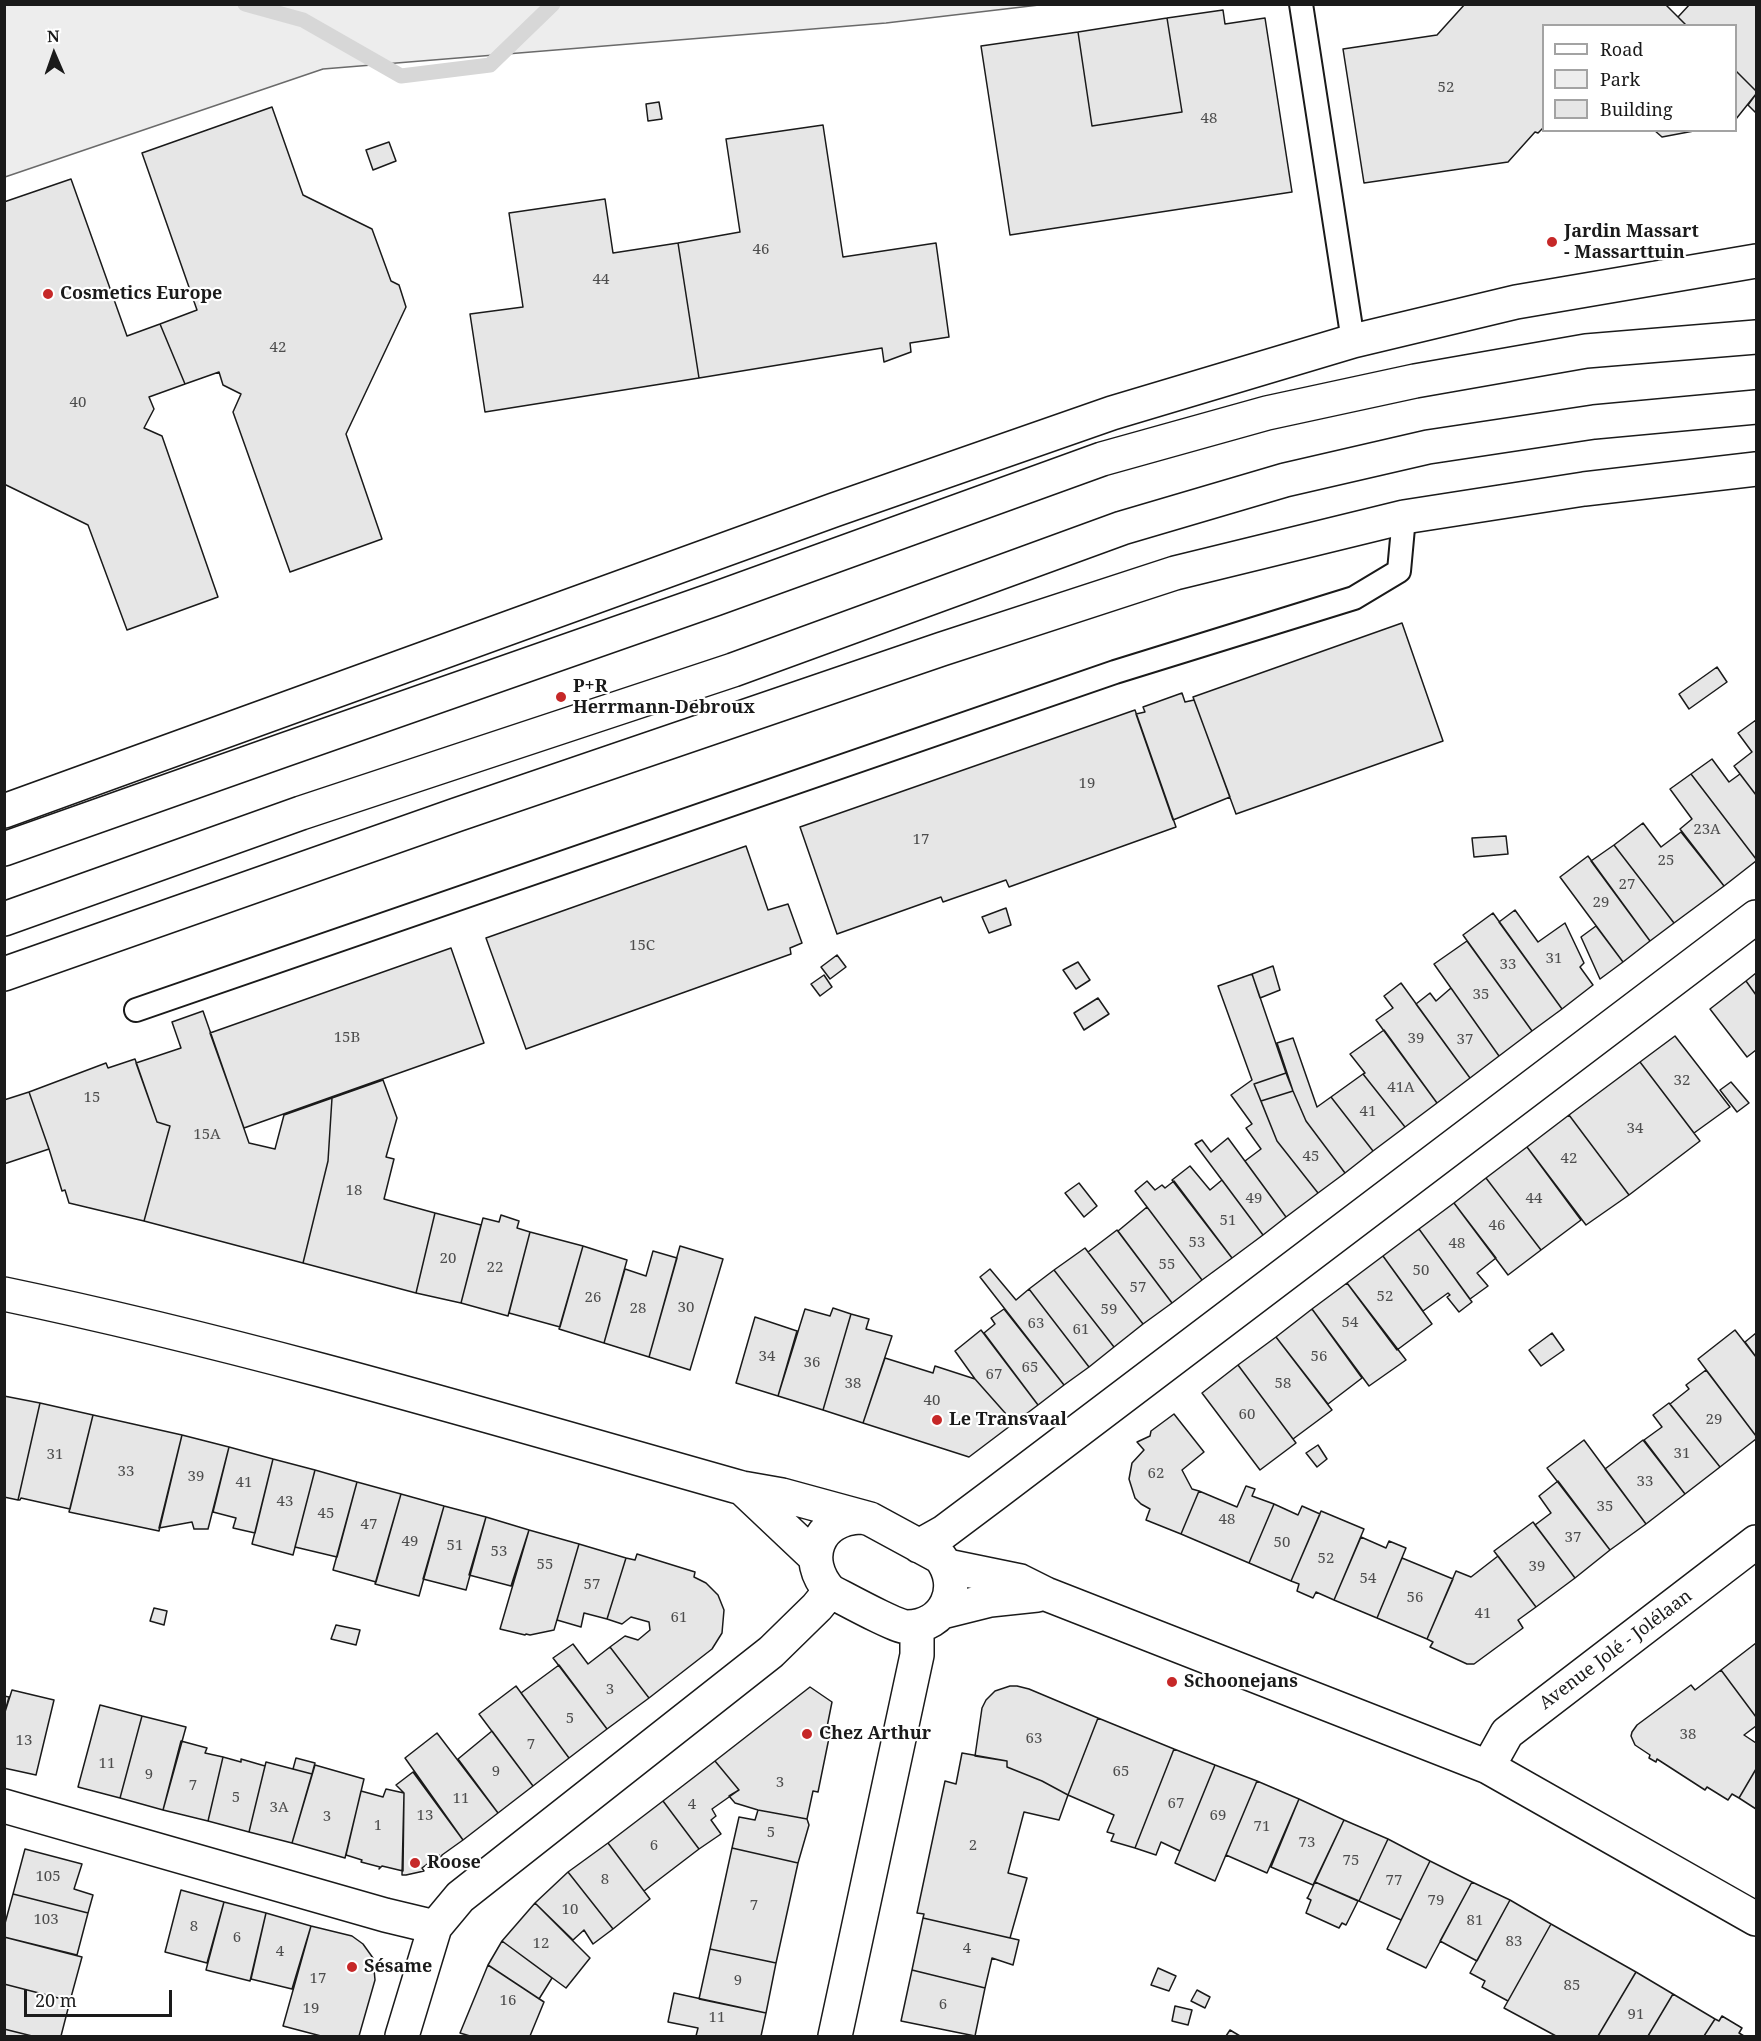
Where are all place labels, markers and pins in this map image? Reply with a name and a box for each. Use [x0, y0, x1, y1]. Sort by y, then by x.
place label: Jardin Massart - Massarttuin [1564, 221, 1699, 264]
marker: Jardin Massart - Massarttuin [1545, 235, 1559, 249]
place label: Cosmetics Europe [60, 283, 222, 305]
marker: Cosmetics Europe [41, 287, 55, 301]
place label: P+R Herrmann-Debroux [573, 676, 755, 718]
marker: P+R Herrmann-Debroux [554, 690, 568, 704]
place label: Le Transvaal [949, 1409, 1067, 1431]
marker: Le Transvaal [930, 1413, 944, 1427]
place label: Schoonejans [1184, 1671, 1298, 1693]
marker: Schoonejans [1165, 1675, 1179, 1689]
place label: Chez Arthur [819, 1723, 931, 1745]
marker: Chez Arthur [800, 1727, 814, 1741]
place label: Roose [427, 1852, 481, 1874]
marker: Roose [408, 1856, 422, 1870]
place label: Sésame [364, 1956, 432, 1978]
marker: Sésame [345, 1960, 359, 1974]

